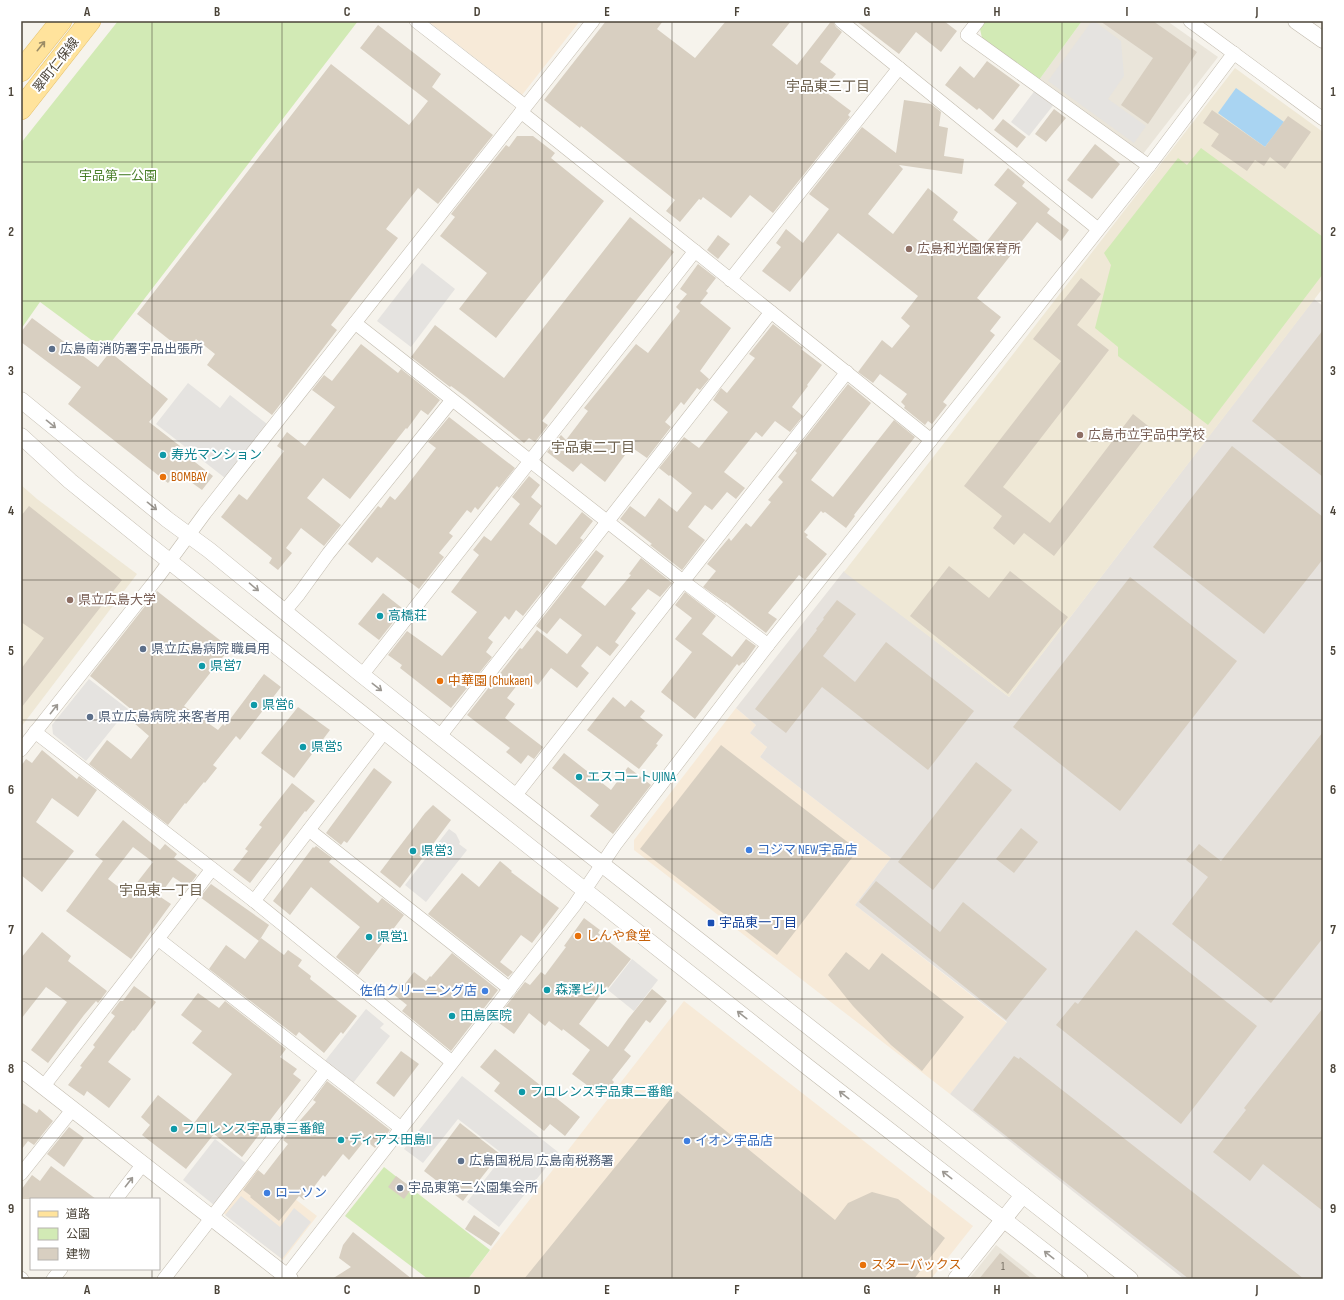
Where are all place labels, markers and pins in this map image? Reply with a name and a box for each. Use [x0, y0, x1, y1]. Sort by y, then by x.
place label: 広島和光園保育所 [917, 241, 1021, 257]
marker: 広島和光園保育所 [904, 244, 914, 254]
place label: 広島南消防署宇品出張所 [60, 341, 203, 357]
marker: 広島南消防署宇品出張所 [47, 344, 57, 354]
place label: 広島市立宇品中学校 [1088, 427, 1205, 443]
marker: 広島市立宇品中学校 [1075, 430, 1085, 440]
place label: 寿光マンション [171, 447, 262, 463]
marker: 寿光マンション [158, 450, 168, 460]
place label: BOMBAY [171, 469, 208, 485]
marker: BOMBAY [158, 472, 168, 482]
place label: 県立広島大学 [78, 592, 156, 608]
marker: 県立広島大学 [65, 595, 75, 605]
place label: 高橋荘 [388, 608, 427, 624]
marker: 高橋荘 [375, 611, 385, 621]
place label: 県立広島病院 職員用 [151, 641, 270, 657]
marker: 県立広島病院 職員用 [138, 644, 148, 654]
place label: 県営7 [210, 658, 242, 674]
marker: 県営7 [197, 661, 207, 671]
place label: 中華園 (Chukaen) [448, 673, 533, 689]
marker: 中華園 (Chukaen) [435, 676, 445, 686]
place label: 県営6 [262, 697, 294, 713]
marker: 県営6 [249, 700, 259, 710]
place label: 県立広島病院 来客者用 [98, 709, 230, 725]
marker: 県立広島病院 来客者用 [85, 712, 95, 722]
place label: 県営5 [311, 739, 342, 755]
marker: 県営5 [298, 742, 308, 752]
place label: エスコートUJINA [587, 769, 676, 785]
marker: エスコートUJINA [574, 772, 584, 782]
place label: コジマ NEW宇品店 [757, 842, 858, 858]
place label: 県営3 [421, 843, 452, 859]
marker: コジマ NEW宇品店 [744, 845, 754, 855]
marker: 県営3 [408, 846, 418, 856]
place label: 宇品東一丁目 [719, 915, 797, 931]
marker: 宇品東一丁目 [706, 918, 716, 928]
place label: しんや食堂 [586, 928, 651, 944]
place label: 県営1 [377, 929, 408, 945]
marker: しんや食堂 [573, 931, 583, 941]
marker: 県営1 [364, 932, 374, 942]
place label: 森澤ビル [555, 982, 607, 998]
place label: 佐伯クリーニング店 [360, 983, 477, 999]
marker: 森澤ビル [542, 985, 552, 995]
marker: 佐伯クリーニング店 [480, 986, 490, 996]
place label: 田島医院 [460, 1008, 512, 1024]
marker: 田島医院 [447, 1011, 457, 1021]
place label: フロレンス宇品東二番館 [530, 1084, 673, 1100]
marker: フロレンス宇品東二番館 [517, 1087, 527, 1097]
place label: フロレンス宇品東三番館 [182, 1121, 325, 1137]
marker: フロレンス宇品東三番館 [169, 1124, 179, 1134]
place label: ディアス田島II [349, 1132, 431, 1148]
place label: イオン宇品店 [695, 1133, 773, 1149]
marker: ディアス田島II [336, 1135, 346, 1145]
marker: イオン宇品店 [682, 1136, 692, 1146]
place label: 広島国税局 広島南税務署 [469, 1153, 614, 1169]
marker: 広島国税局 広島南税務署 [456, 1156, 466, 1166]
place label: 宇品東第二公園集会所 [408, 1180, 538, 1196]
marker: 宇品東第二公園集会所 [395, 1183, 405, 1193]
place label: ローソン [275, 1185, 327, 1201]
marker: ローソン [262, 1188, 272, 1198]
place label: スターバックス [871, 1257, 961, 1273]
marker: スターバックス [858, 1260, 868, 1270]

